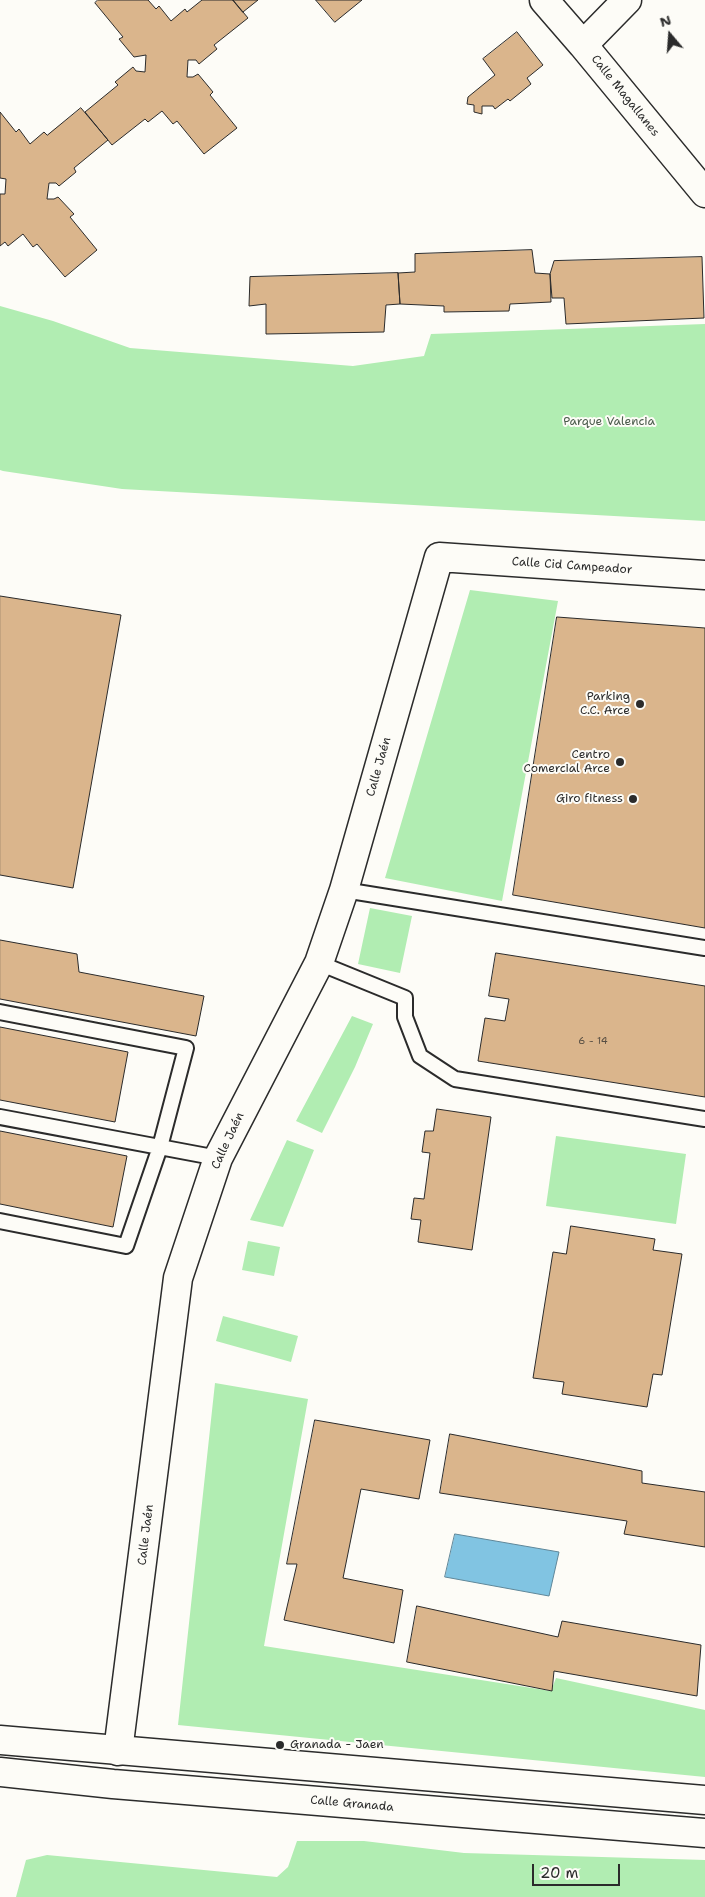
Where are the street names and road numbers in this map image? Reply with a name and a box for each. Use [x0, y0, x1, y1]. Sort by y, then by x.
street label: Calle Magallanes [588, 52, 662, 140]
street label: Calle Cid Campeador [511, 555, 633, 577]
street label: Calle Jaén [364, 736, 394, 798]
street label: Calle Jaén [209, 1110, 247, 1172]
street label: Calle Jaén [135, 1504, 157, 1566]
street label: Calle Granada [310, 1793, 394, 1815]

